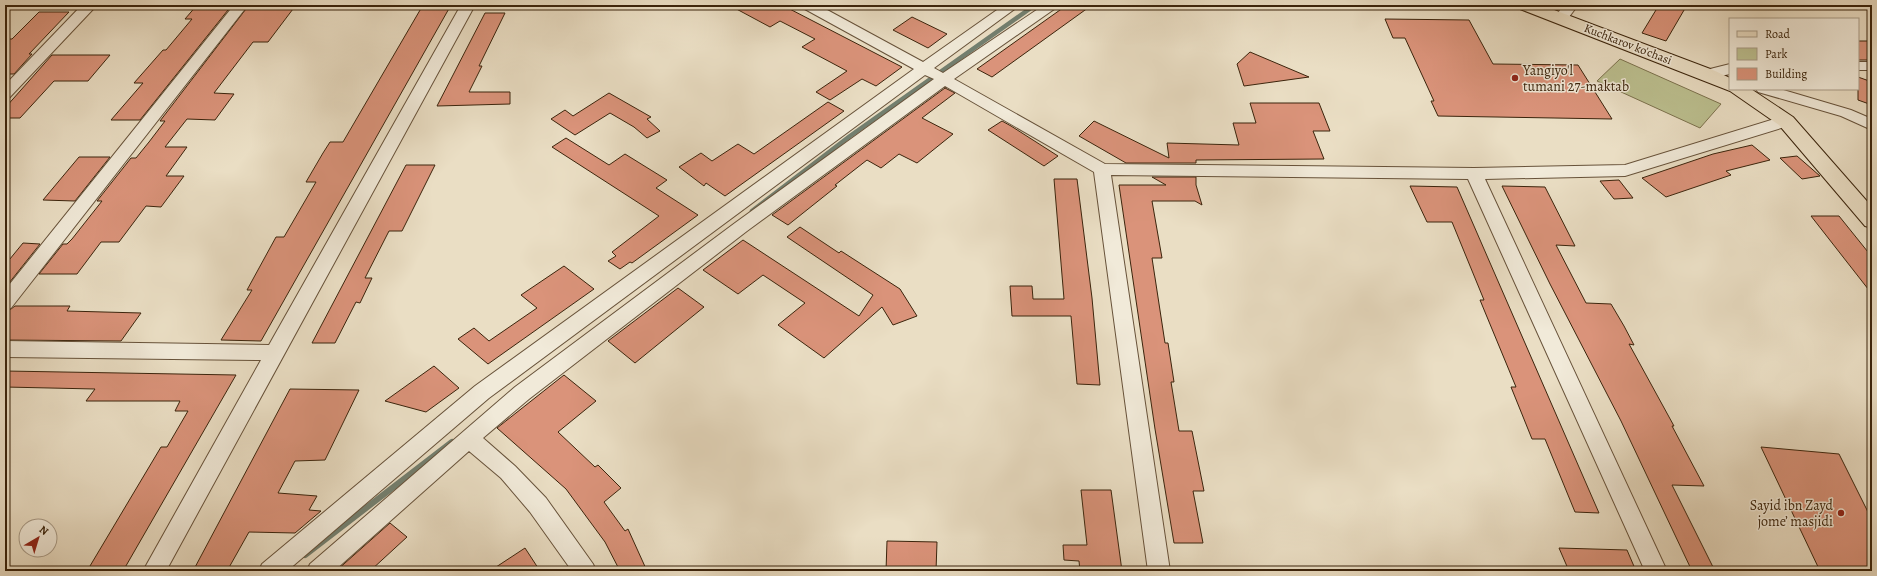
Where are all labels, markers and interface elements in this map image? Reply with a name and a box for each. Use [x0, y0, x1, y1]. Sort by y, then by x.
legend [1729, 18, 1859, 90]
street label: Kuchkarov ko'chasi [1582, 20, 1674, 68]
text: Road [1765, 26, 1791, 42]
text: Park [1765, 46, 1788, 62]
place label: Yangiyo'l tumani 27-maktab [1522, 61, 1629, 96]
text: Building [1765, 66, 1807, 82]
marker: Yangiyo'l tumani 27-maktab [1510, 73, 1520, 83]
place label: Sayid ibn Zayd jome’ masjidi [1750, 496, 1833, 531]
marker: Sayid ibn Zayd jome’ masjidi [1836, 508, 1846, 518]
north arrow [18, 518, 58, 558]
text: N [36, 522, 52, 539]

